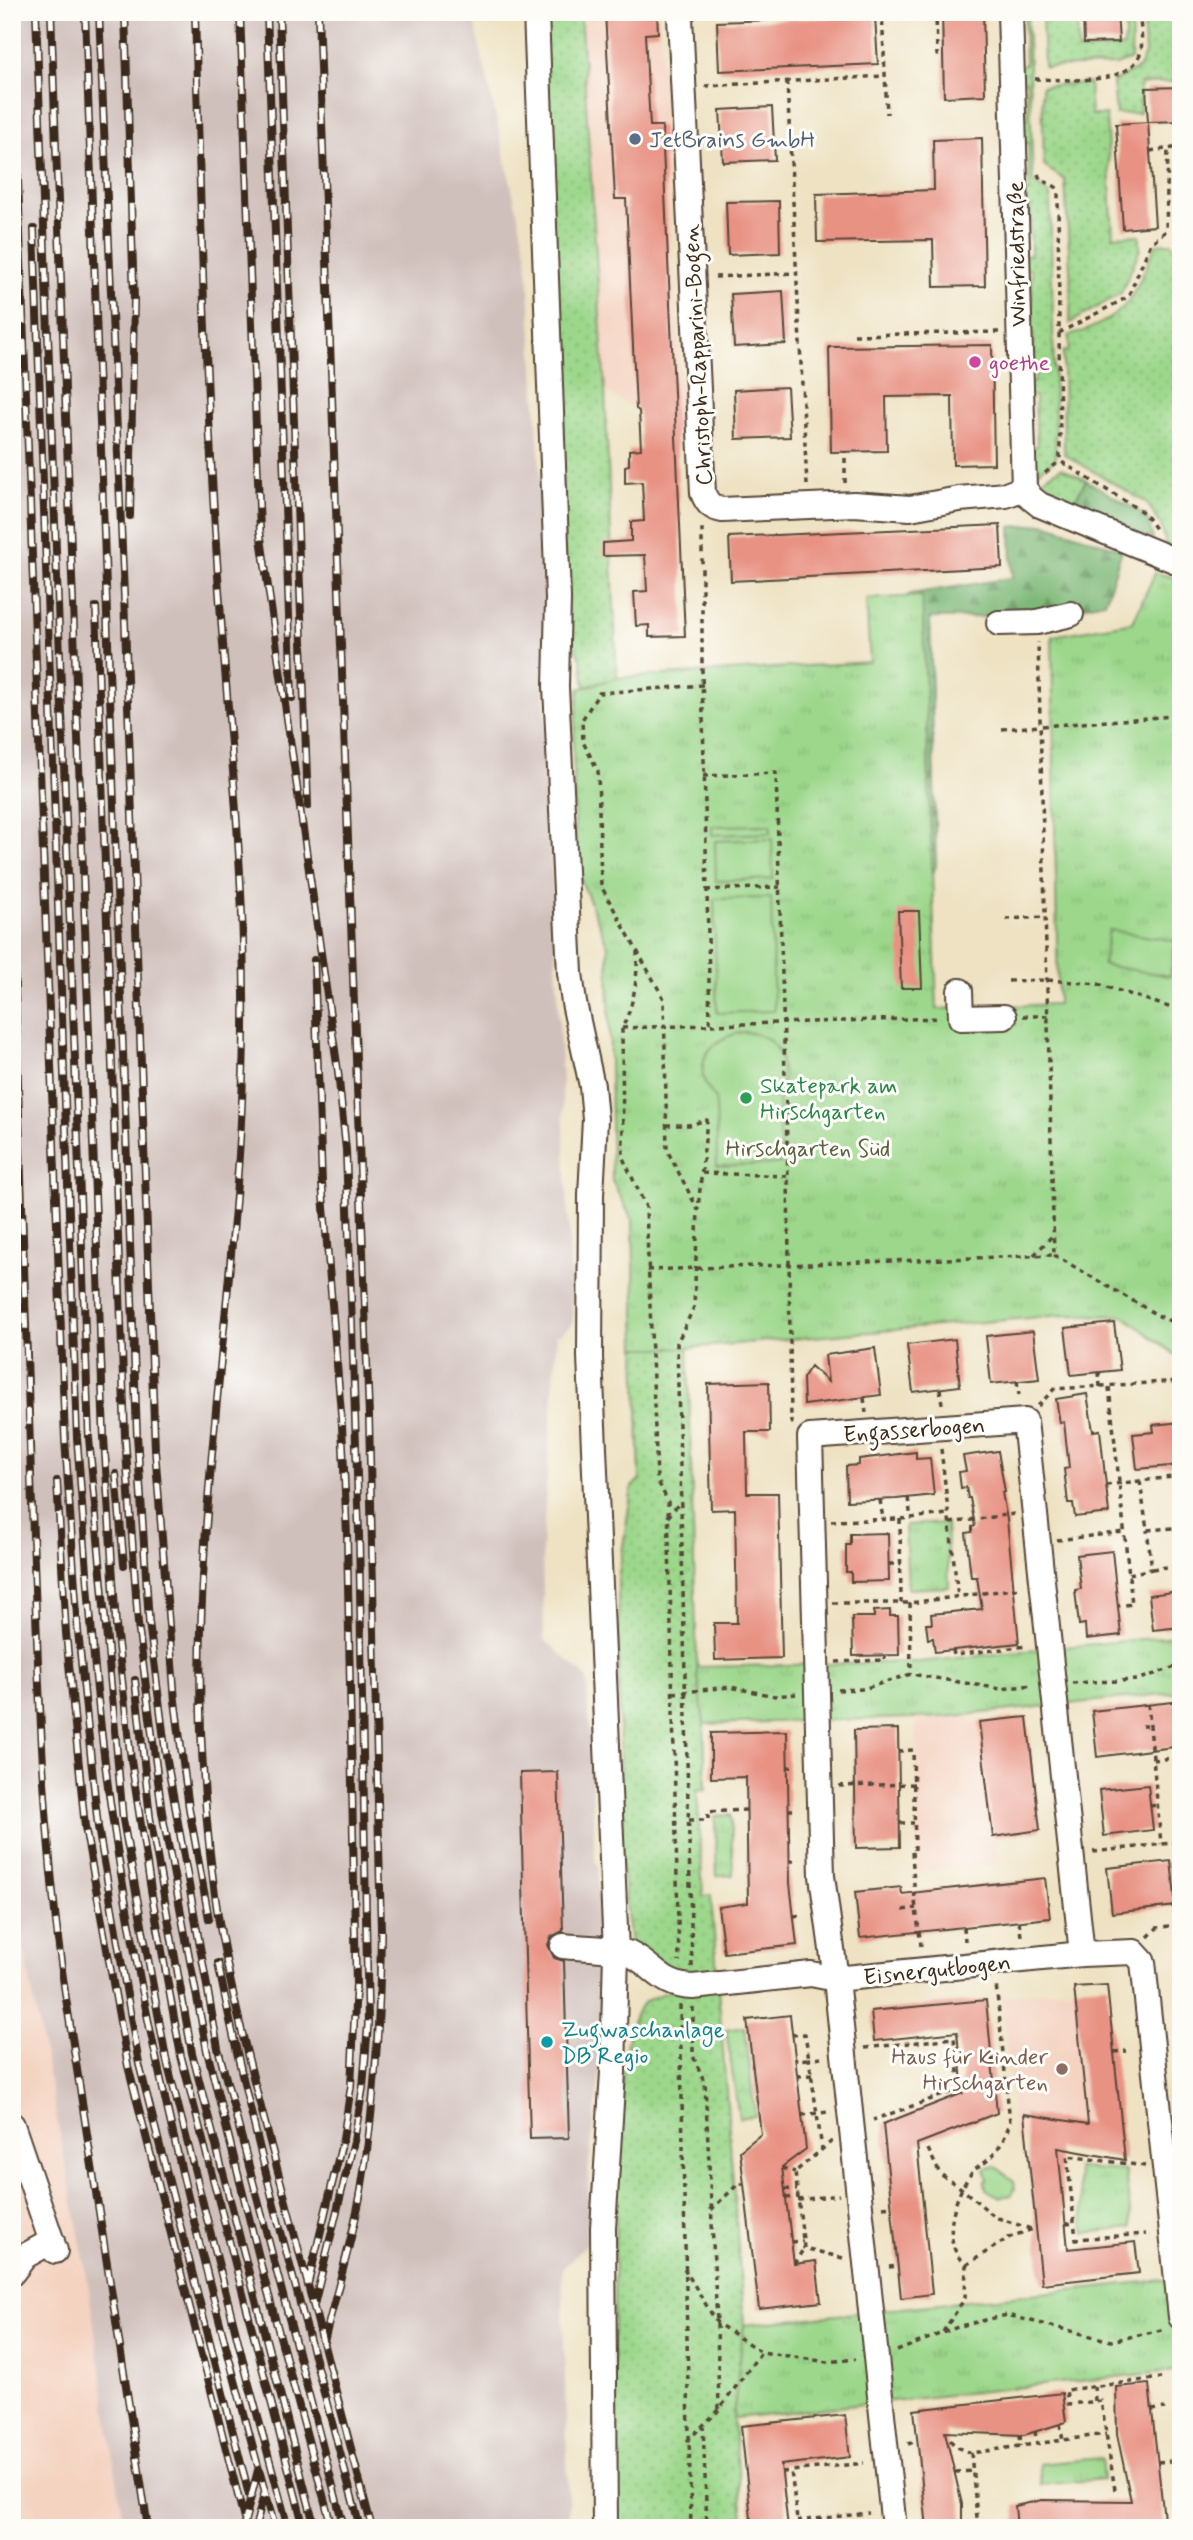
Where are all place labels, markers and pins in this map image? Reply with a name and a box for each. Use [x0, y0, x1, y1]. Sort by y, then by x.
place label: JetBrains GmbH [649, 126, 815, 156]
marker: JetBrains GmbH [627, 131, 643, 147]
place label: goethe [989, 349, 1050, 379]
marker: goethe [967, 354, 983, 370]
place label: Skatepark am Hirschgarten [760, 1072, 897, 1128]
marker: Skatepark am Hirschgarten [738, 1090, 754, 1106]
place label: Zugwaschanlage DB Regio [561, 2016, 725, 2072]
marker: Zugwaschanlage DB Regio [539, 2034, 555, 2050]
place label: Haus für Kinder Hirschgarten [891, 2043, 1048, 2099]
marker: Haus für Kinder Hirschgarten [1054, 2061, 1070, 2077]

